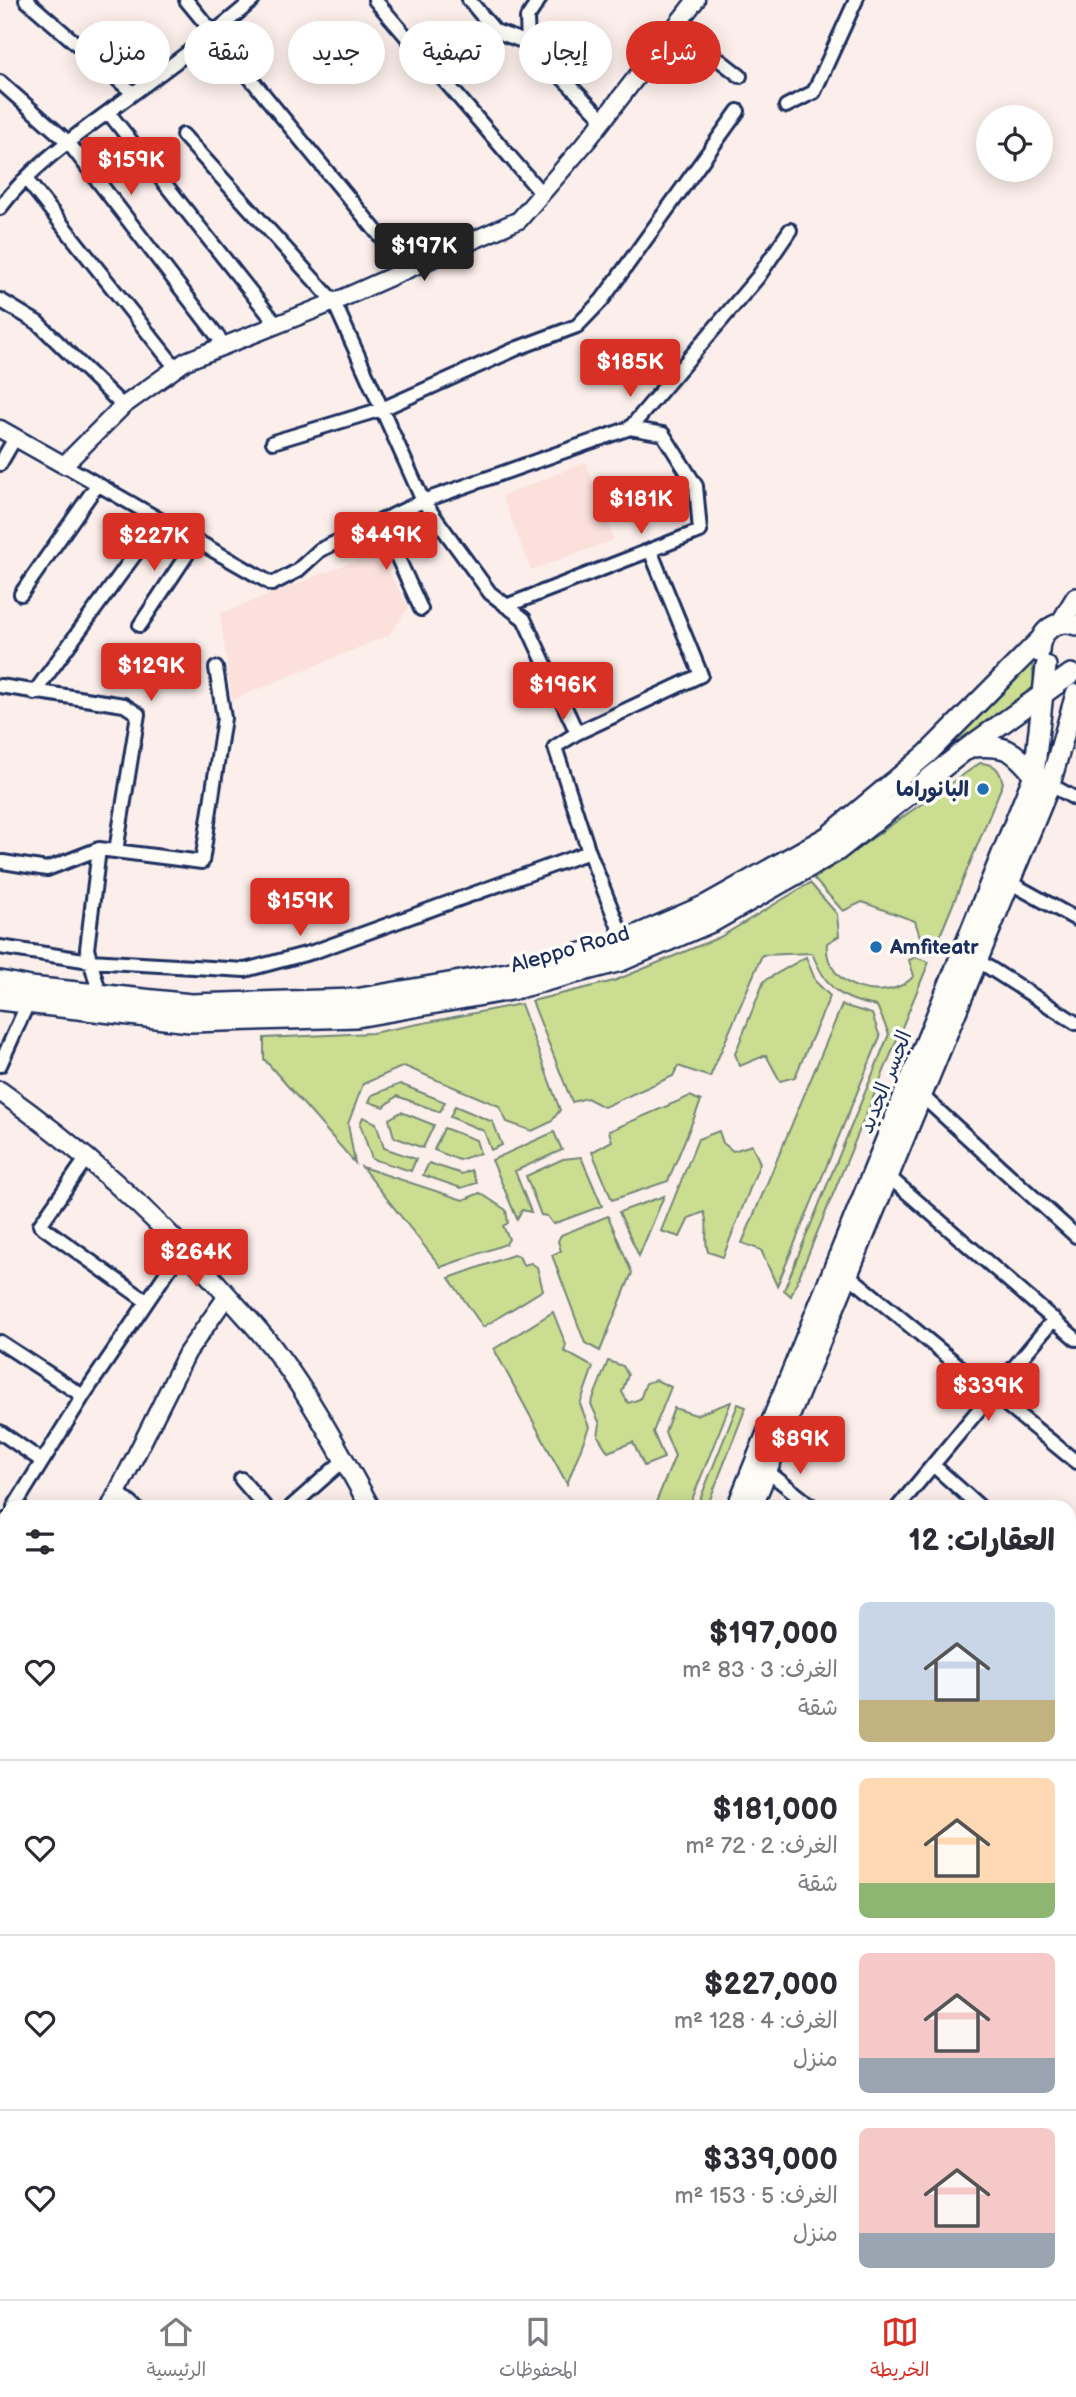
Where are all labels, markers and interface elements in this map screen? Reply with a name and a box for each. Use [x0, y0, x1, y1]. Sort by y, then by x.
chip: منزل [75, 21, 170, 84]
chip: شقة [184, 21, 274, 84]
chip: جديد [288, 21, 385, 84]
chip: تصفية [399, 21, 505, 84]
chip: إيجار [519, 21, 612, 84]
chip: شراء [626, 21, 721, 84]
map controls [976, 105, 1053, 182]
button: locate [976, 105, 1053, 182]
pin: $159K [82, 138, 180, 197]
text: $159K [97, 146, 165, 174]
pin: $197K [375, 224, 473, 283]
text: $197K [391, 232, 457, 260]
pin: $185K [581, 340, 679, 399]
text: $185K [596, 348, 664, 376]
pin: $181K [592, 476, 690, 536]
text: $181K [609, 485, 673, 513]
pin: $449K [337, 512, 435, 572]
pin: $227K [105, 514, 203, 573]
text: $449K [350, 521, 422, 549]
text: $227K [119, 522, 189, 550]
pin: $129K [102, 644, 200, 703]
text: $129K [117, 652, 185, 680]
pin: $196K [514, 662, 612, 722]
text: $196K [529, 671, 597, 699]
place label: البانوراما [896, 777, 969, 803]
marker: البانوراما [975, 781, 991, 797]
pin: $159K [251, 878, 349, 938]
text: $159K [266, 887, 334, 915]
street label: Aleppo Road [508, 921, 632, 978]
place label: Amfiteatr [889, 935, 979, 960]
marker: Amfiteatr [868, 939, 884, 955]
street label: الجسر الجديد [853, 1027, 918, 1137]
pin: $264K [147, 1230, 245, 1289]
text: $264K [160, 1238, 232, 1266]
pin: $339K [939, 1364, 1037, 1423]
text: $339K [952, 1372, 1024, 1400]
pin: $89K [759, 1416, 841, 1476]
text: $89K [771, 1425, 829, 1453]
icon: filters [21, 1523, 59, 1561]
text: العقارات: 12 [909, 1523, 1055, 1559]
text: $197,000 [709, 1616, 838, 1652]
icon: home [915, 1630, 999, 1714]
icon: heart [21, 1653, 59, 1691]
text: الغرف: 3 · 83 m² [682, 1656, 838, 1684]
text: شقة [798, 1694, 838, 1722]
text: $181,000 [712, 1792, 838, 1828]
icon: home [915, 1806, 999, 1890]
icon: heart [21, 1829, 59, 1867]
text: الغرف: 2 · 72 m² [685, 1832, 838, 1860]
text: شقة [798, 1870, 838, 1898]
text: $227,000 [704, 1967, 838, 2003]
icon: home [915, 1981, 999, 2065]
icon: heart [21, 2004, 59, 2042]
text: الغرف: 4 · 128 m² [674, 2007, 838, 2035]
text: منزل [793, 2045, 838, 2073]
text: $339,000 [703, 2142, 838, 2178]
icon: home [915, 2156, 999, 2240]
icon: heart [21, 2179, 59, 2217]
text: الغرف: 5 · 153 m² [674, 2182, 838, 2210]
text: منزل [793, 2220, 838, 2248]
tab: الرئيسية [146, 2313, 206, 2386]
tab: المحفوظات [499, 2313, 577, 2386]
tab: الخريطة [870, 2313, 930, 2386]

